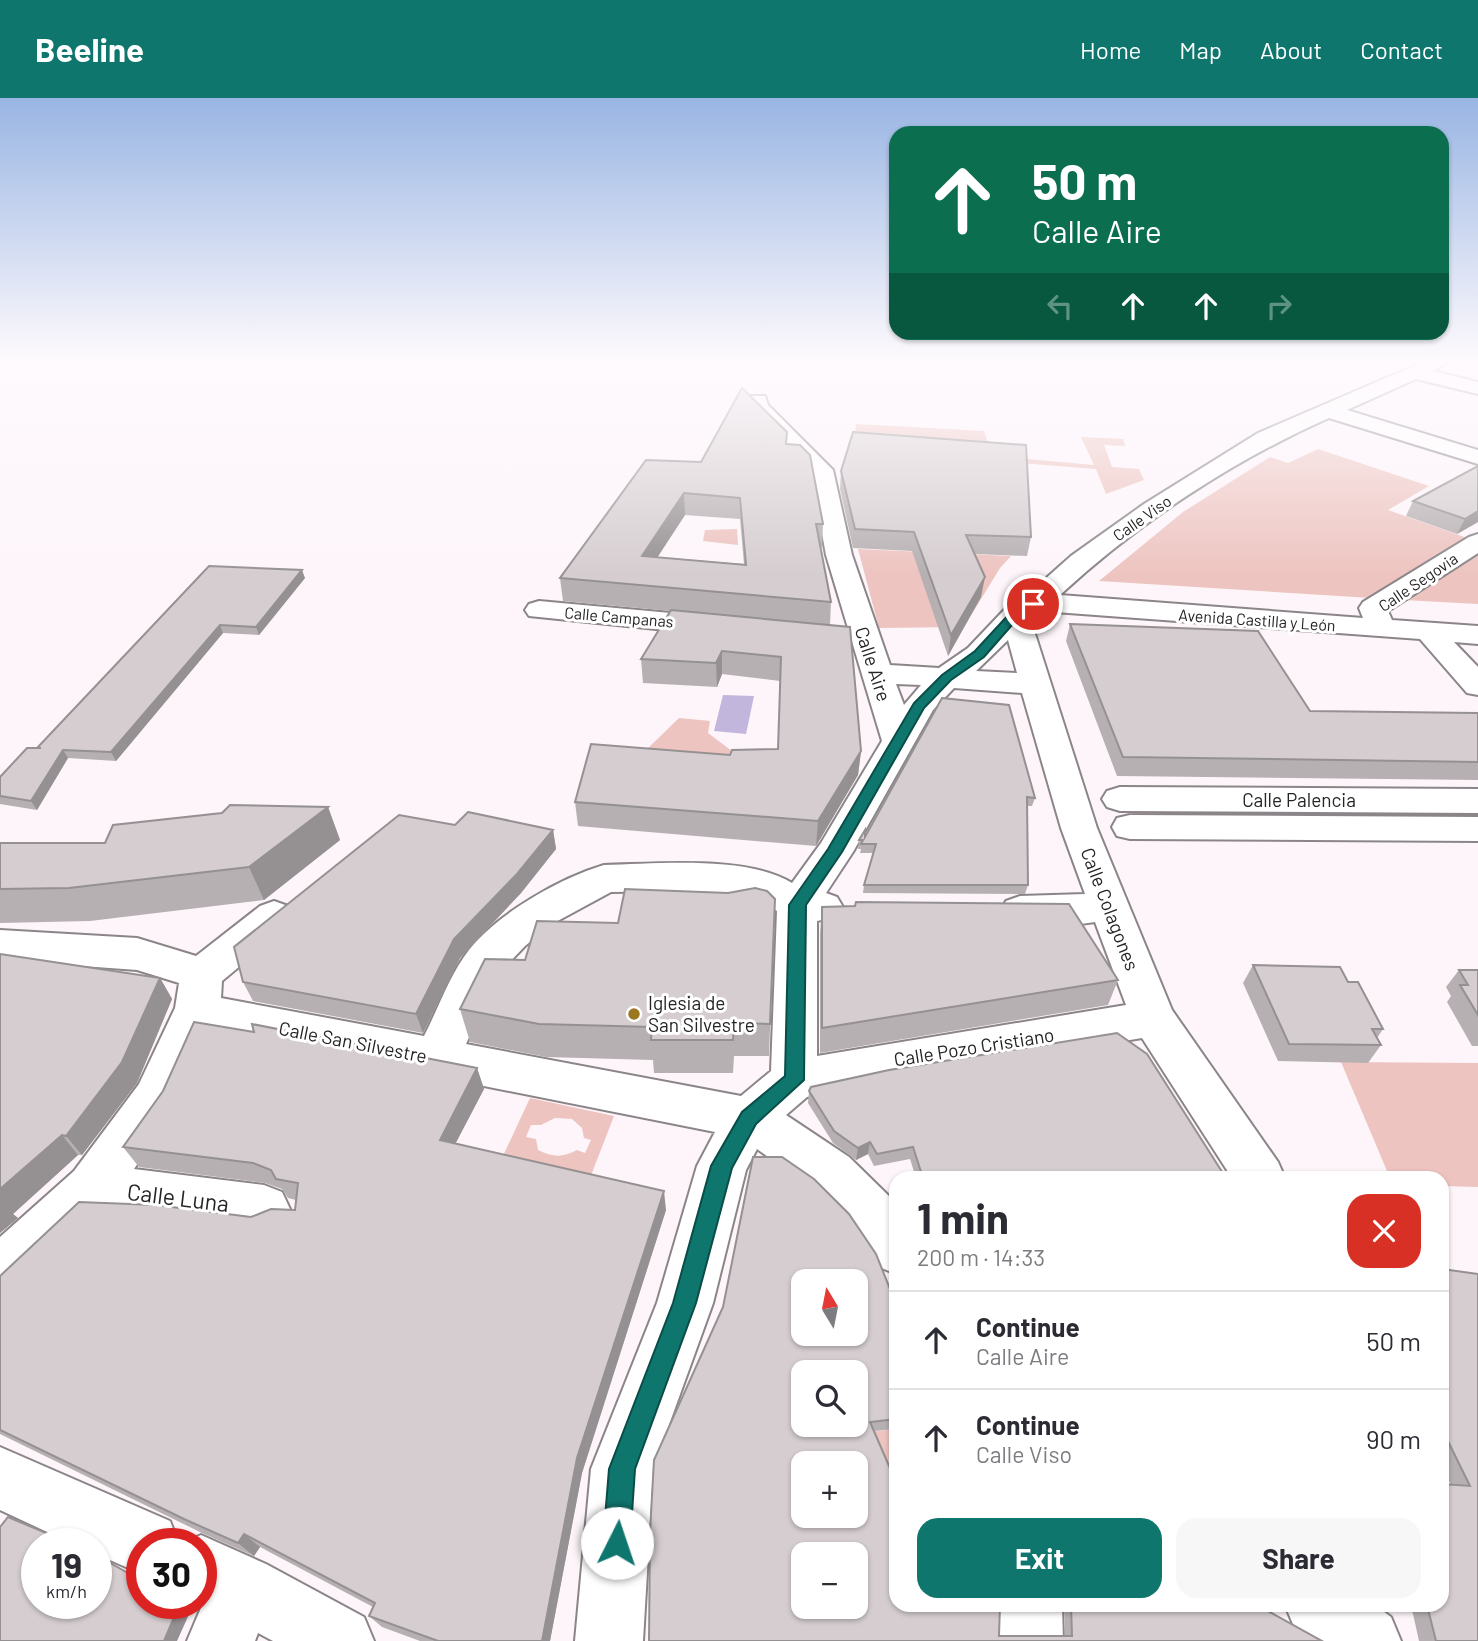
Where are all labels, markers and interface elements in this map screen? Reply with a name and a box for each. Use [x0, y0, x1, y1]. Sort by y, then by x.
text: Beeline [35, 29, 144, 69]
text: Home [1080, 35, 1141, 64]
text: Map [1179, 35, 1222, 64]
text: About [1260, 35, 1322, 64]
text: Contact [1360, 35, 1443, 64]
text: 50 m [1032, 151, 1137, 210]
icon: ahead [917, 154, 1008, 245]
text: Calle Aire [1032, 211, 1162, 249]
icon: left [1041, 287, 1079, 325]
icon: ahead [1114, 287, 1152, 325]
icon: ahead [1187, 287, 1225, 325]
icon: right [1260, 287, 1298, 325]
street label: Calle Viso [1109, 491, 1175, 545]
street label: Calle Segovia [1374, 548, 1461, 615]
pin [1003, 574, 1063, 634]
icon: arrive [1014, 585, 1052, 623]
street label: Calle Campanas [564, 602, 674, 631]
street label: Avenida Castilla y León [1178, 605, 1336, 634]
street label: Calle Aire [851, 624, 896, 704]
street label: Calle Palencia [1242, 788, 1356, 811]
street label: Calle Colagones [1077, 844, 1144, 973]
place label: Iglesia de San Silvestre [648, 991, 755, 1036]
marker: Iglesia de San Silvestre [626, 1006, 642, 1022]
street label: Calle San Silvestre [277, 1016, 429, 1067]
street label: Calle Pozo Cristiano [892, 1022, 1056, 1071]
street label: Calle Luna [126, 1177, 231, 1217]
text: 1 min [917, 1192, 1009, 1242]
button: close [1347, 1194, 1421, 1268]
text: 200 m · 14:33 [917, 1243, 1045, 1271]
north arrow [791, 1269, 868, 1346]
map controls [791, 1269, 868, 1619]
text: Continue [976, 1311, 1080, 1342]
icon: ahead [917, 1321, 955, 1359]
text: 50 m [1366, 1325, 1421, 1356]
text: Calle Aire [976, 1342, 1069, 1370]
button: search [791, 1360, 868, 1437]
text: Continue [976, 1409, 1080, 1440]
icon: ahead [917, 1419, 955, 1457]
text: 90 m [1366, 1423, 1421, 1454]
text: Calle Viso [976, 1440, 1072, 1468]
button: + [791, 1451, 868, 1528]
position arrow [580, 1506, 654, 1580]
button: Exit [917, 1518, 1162, 1598]
button: Share [1176, 1518, 1421, 1598]
speed limit sign: 30 [126, 1528, 217, 1619]
button: − [791, 1542, 868, 1619]
text: 19 [51, 1543, 82, 1585]
text: km/h [46, 1580, 87, 1602]

